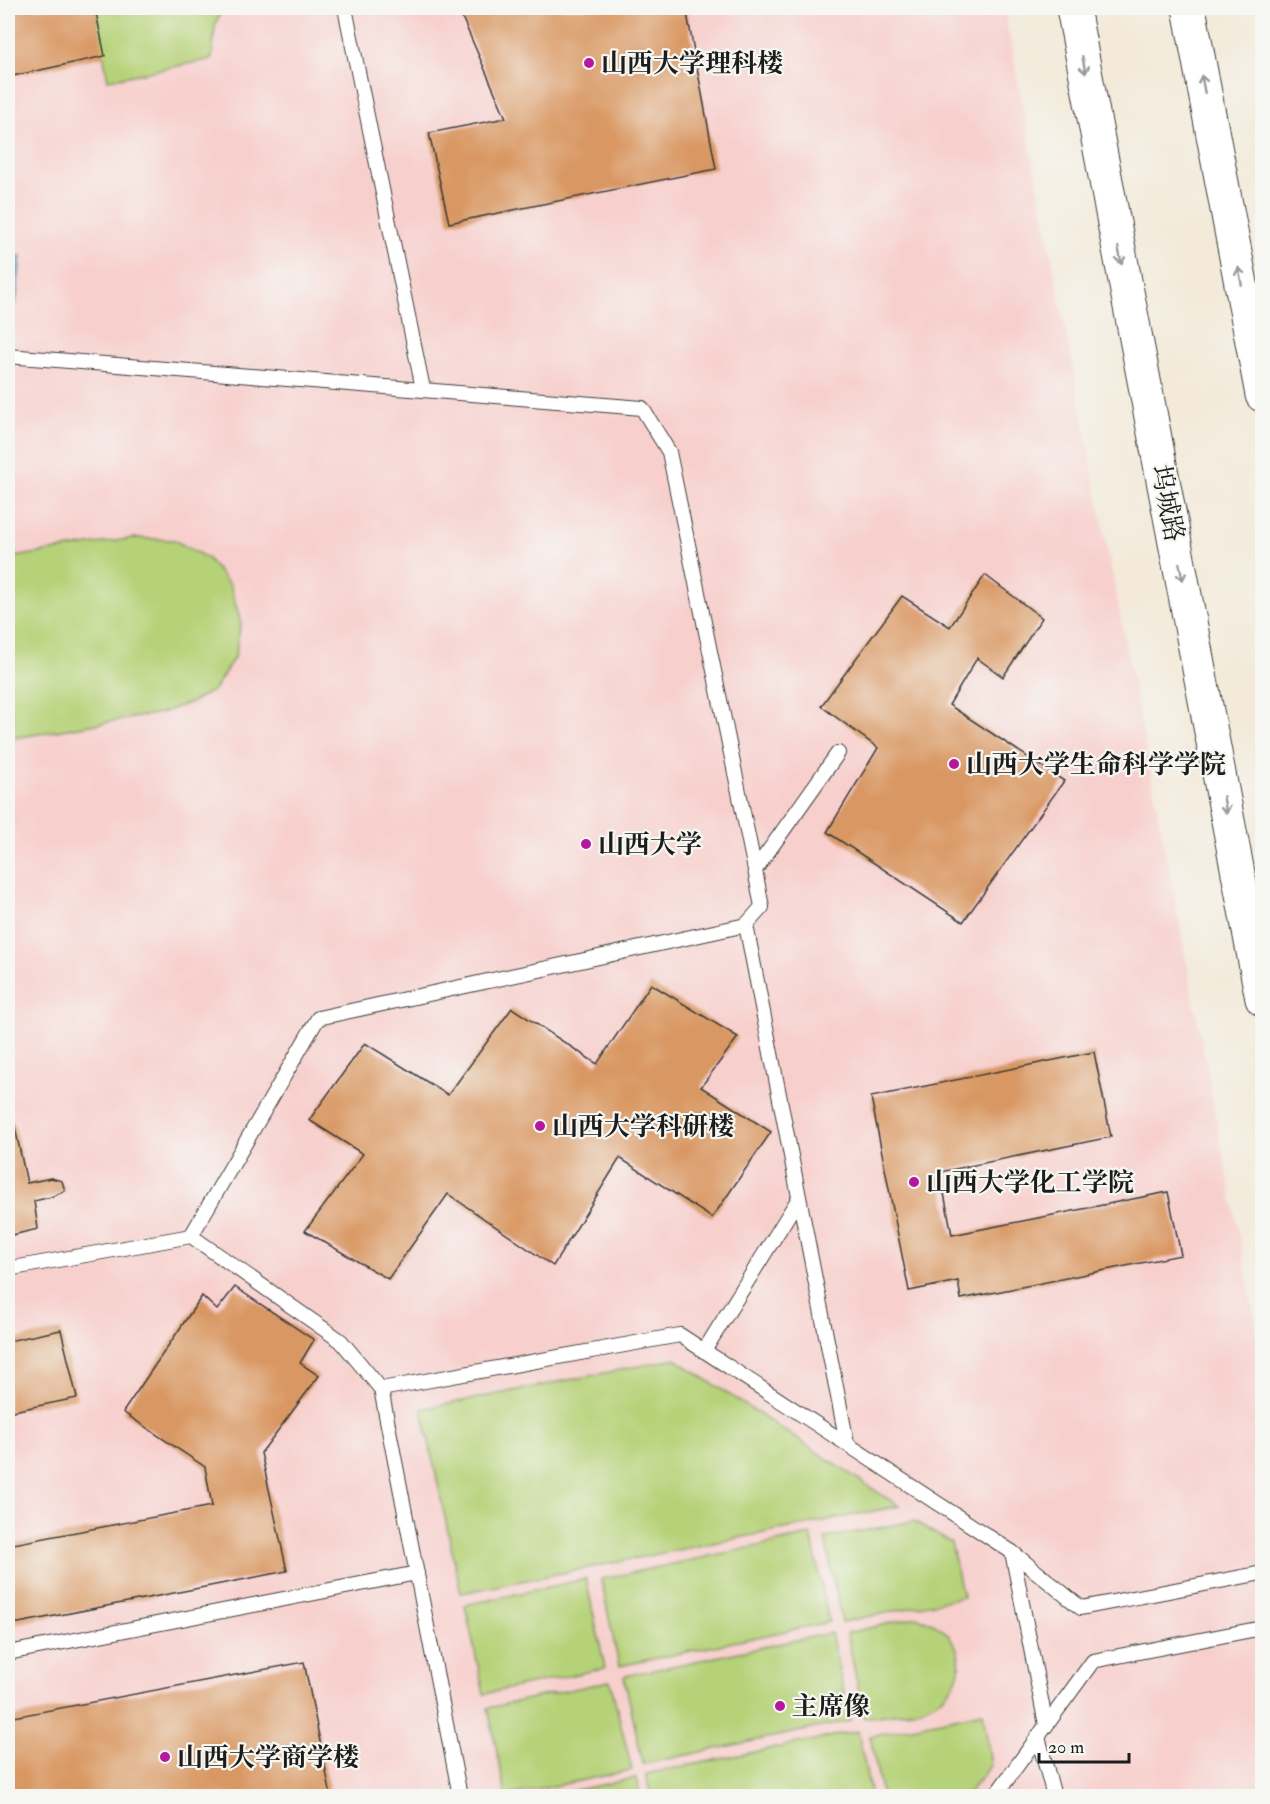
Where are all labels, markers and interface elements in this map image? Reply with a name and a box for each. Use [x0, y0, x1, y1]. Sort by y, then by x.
place label: 山西大学理科楼 [601, 48, 783, 80]
one-way arrow [1079, 55, 1090, 74]
marker: 山西大学理科楼 [582, 56, 596, 70]
one-way arrow [1197, 75, 1208, 94]
one-way arrow [1115, 246, 1126, 266]
one-way arrow [1234, 266, 1245, 286]
street label: 坞城路 [1144, 462, 1190, 545]
one-way arrow [1176, 561, 1187, 581]
place label: 山西大学生命科学学院 [966, 749, 1226, 781]
marker: 山西大学生命科学学院 [947, 757, 961, 771]
one-way arrow [1220, 794, 1231, 814]
place label: 山西大学 [598, 829, 702, 861]
marker: 山西大学 [579, 837, 593, 851]
place label: 山西大学科研楼 [552, 1111, 734, 1143]
marker: 山西大学科研楼 [533, 1119, 547, 1133]
place label: 山西大学化工学院 [926, 1167, 1134, 1199]
marker: 山西大学化工学院 [907, 1175, 921, 1189]
place label: 主席像 [792, 1691, 870, 1723]
marker: 主席像 [773, 1699, 787, 1713]
scale bar [1039, 1726, 1129, 1764]
text: 20 m [1048, 1736, 1084, 1759]
place label: 山西大学商学楼 [177, 1742, 359, 1774]
marker: 山西大学商学楼 [158, 1750, 172, 1764]

